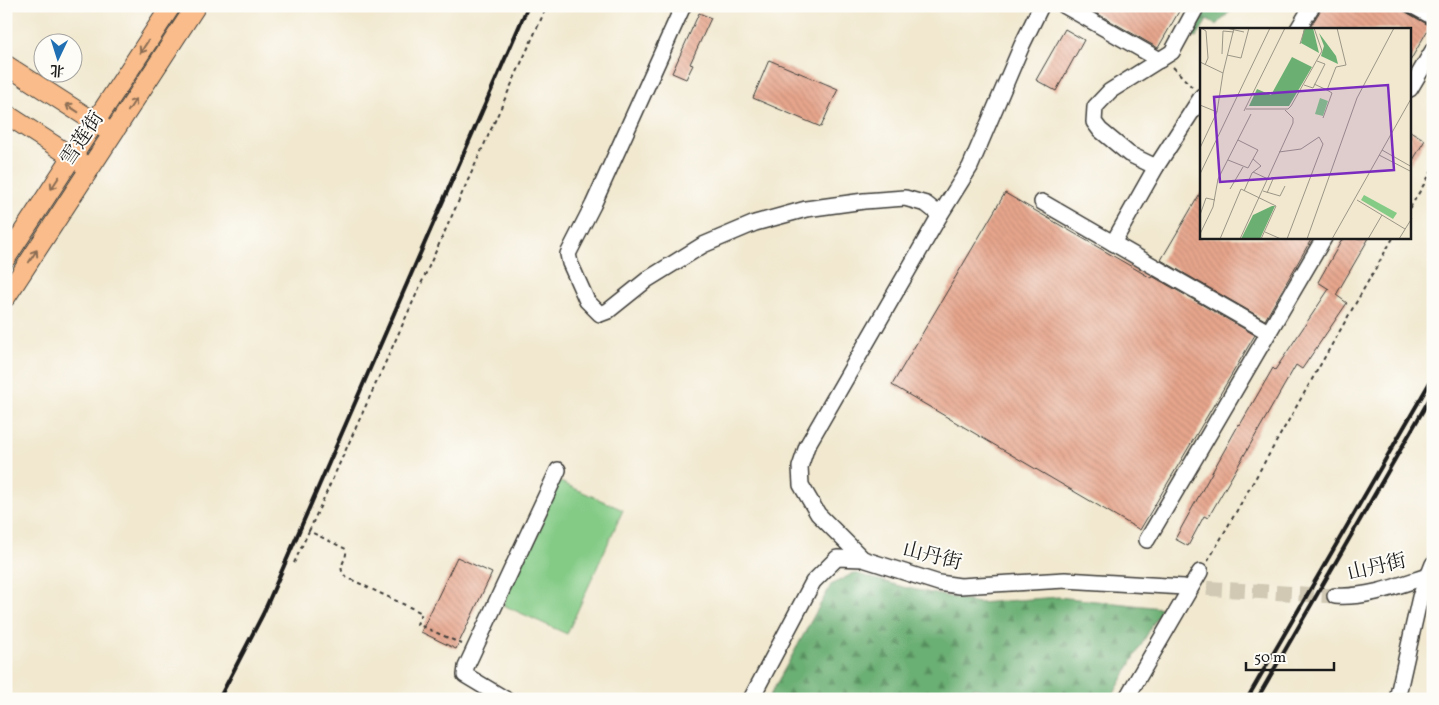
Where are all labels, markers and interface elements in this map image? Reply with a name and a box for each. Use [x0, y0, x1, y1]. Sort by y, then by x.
inset map [1200, 28, 1412, 239]
north arrow [32, 32, 82, 82]
one-way arrow [139, 40, 149, 54]
text: 北 [50, 60, 65, 79]
one-way arrow [127, 99, 137, 113]
one-way arrow [65, 102, 79, 113]
street label: 雪莲街 [55, 106, 111, 172]
one-way arrow [50, 176, 60, 190]
one-way arrow [28, 249, 38, 263]
street label: 山丹街 [900, 536, 964, 578]
street label: 山丹街 [1345, 548, 1409, 588]
scale bar [1246, 640, 1334, 672]
text: 50 m [1254, 648, 1286, 669]

